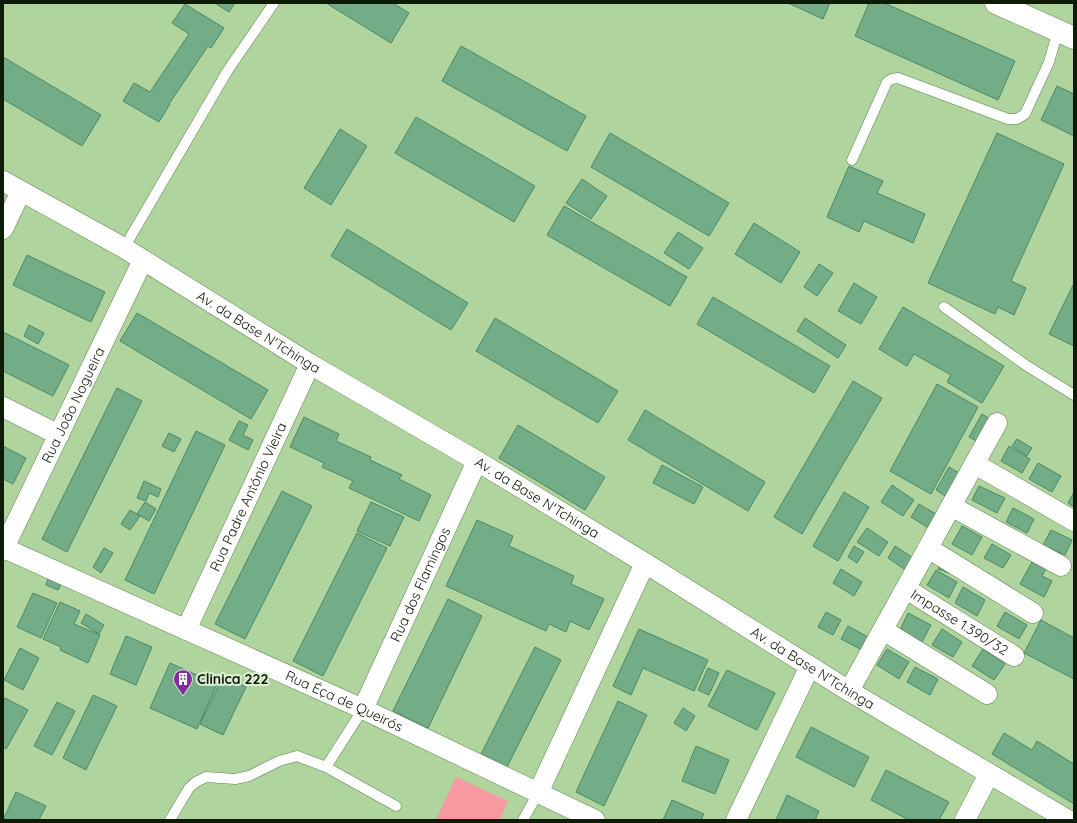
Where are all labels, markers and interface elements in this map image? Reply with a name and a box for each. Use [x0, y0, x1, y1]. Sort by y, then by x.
street label: Av. da Base N'Tchinga [193, 287, 324, 377]
street label: Rua João Nogueira [37, 344, 109, 466]
street label: Rua Padre António Vieira [206, 419, 291, 574]
street label: Av. da Base N'Tchinga [472, 453, 603, 542]
street label: Rua dos Flamingos [386, 524, 454, 645]
street label: Impasse 1.390/32 [907, 585, 1012, 659]
street label: Av. da Base N'Tchinga [747, 623, 878, 713]
street label: Rua Éça de Queirós [282, 666, 406, 736]
building icon: Clinica 222 [172, 668, 194, 696]
place label: Clinica 222 [197, 670, 268, 688]

